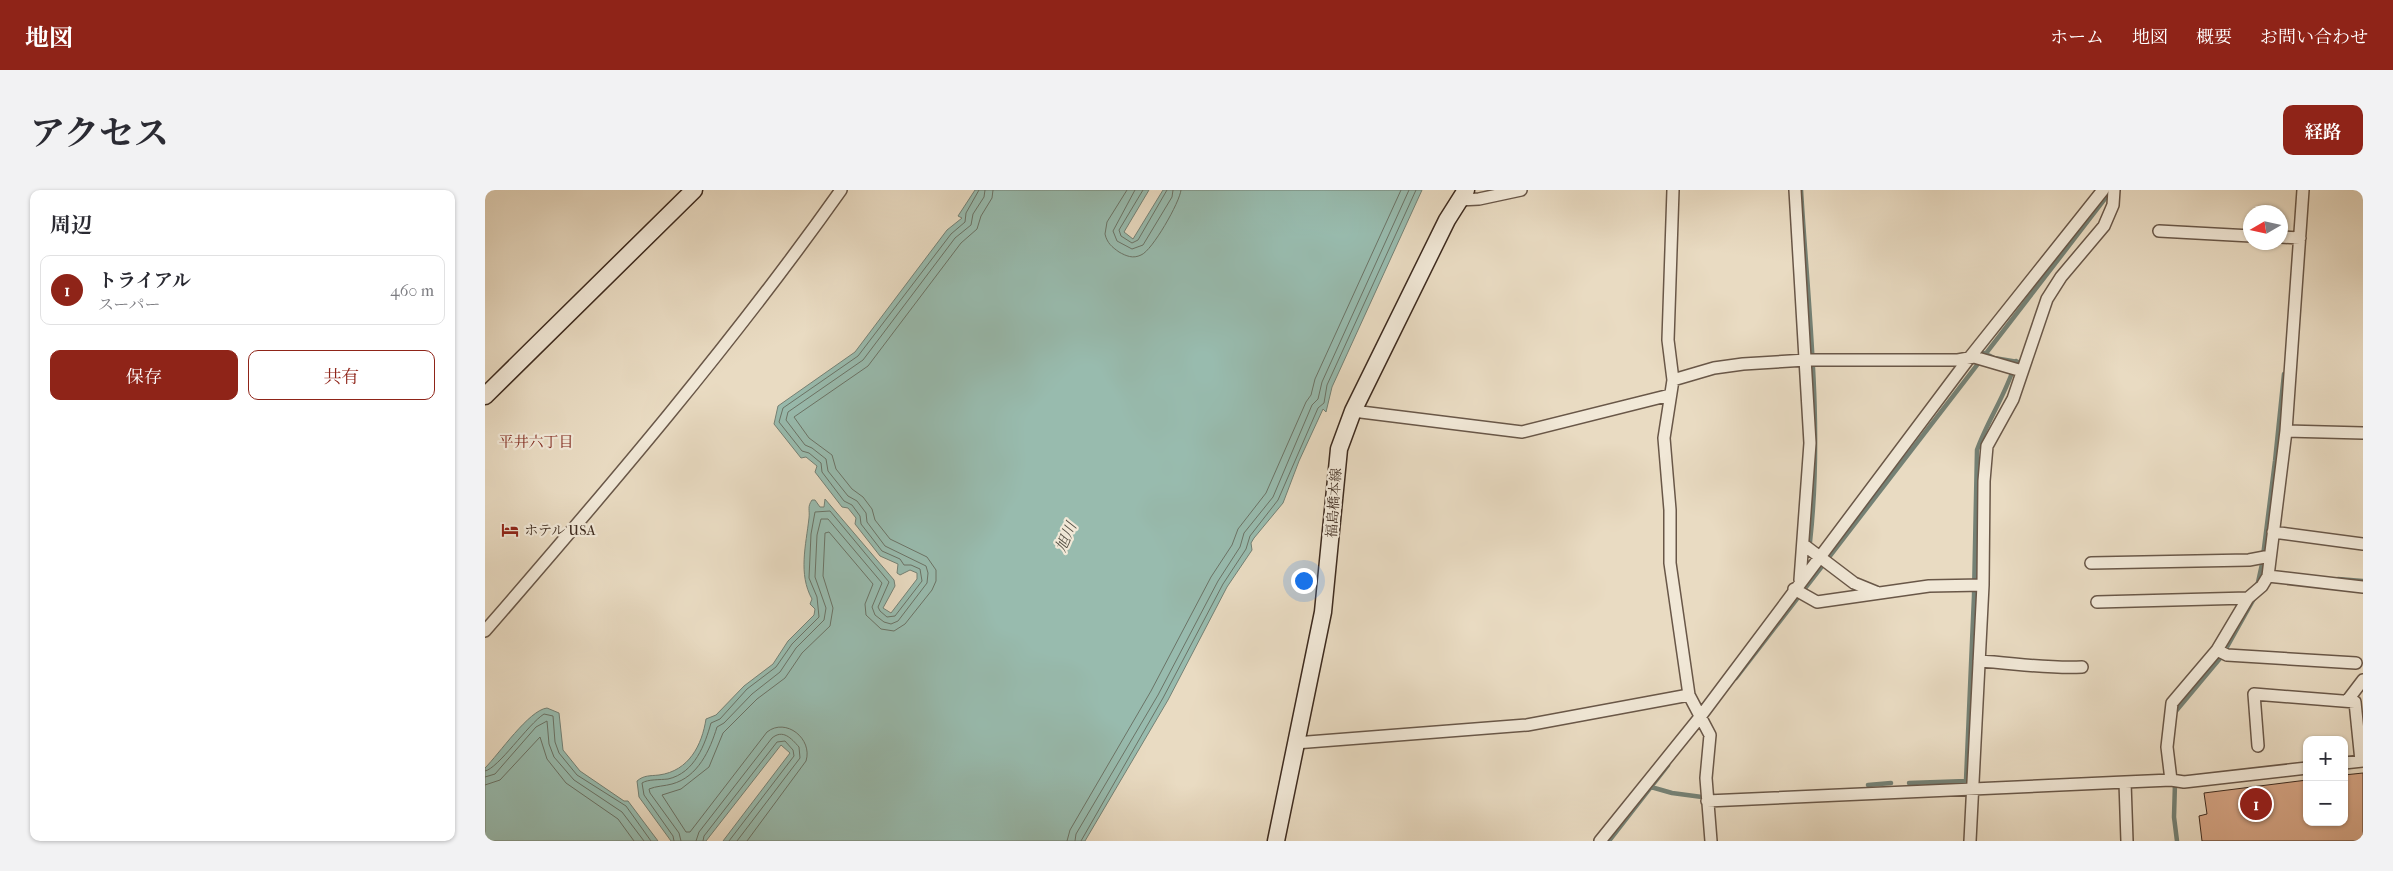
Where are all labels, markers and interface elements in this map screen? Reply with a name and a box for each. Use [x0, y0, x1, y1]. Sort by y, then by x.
text: 地図 [25, 24, 73, 52]
text: ホーム [2050, 27, 2104, 48]
text: 地図 [2132, 27, 2168, 48]
text: 概要 [2196, 27, 2232, 48]
text: お問い合わせ [2260, 27, 2368, 48]
button: 経路 [2283, 105, 2363, 155]
text: アクセス [30, 113, 169, 154]
north arrow [2243, 205, 2288, 250]
text: 周辺 [50, 213, 92, 237]
text: トライアル [98, 270, 191, 292]
text: 1 [64, 281, 70, 300]
text: 460 m [390, 281, 434, 300]
text: スーパー [98, 295, 160, 314]
button: 保存 [50, 350, 238, 400]
button: 共有 [248, 350, 435, 400]
district label: 平井六丁目 [498, 433, 574, 451]
street label: 福島橋本線 [1323, 467, 1345, 539]
water label: 旭川 [1052, 518, 1081, 554]
hotel icon: ホテル USA [500, 520, 520, 540]
place label: ホテル USA [524, 522, 596, 539]
your location [1291, 568, 1317, 594]
map controls [2303, 736, 2348, 826]
button: + [2303, 736, 2348, 781]
button: − [2303, 781, 2348, 826]
pin: 1 [2240, 785, 2272, 823]

